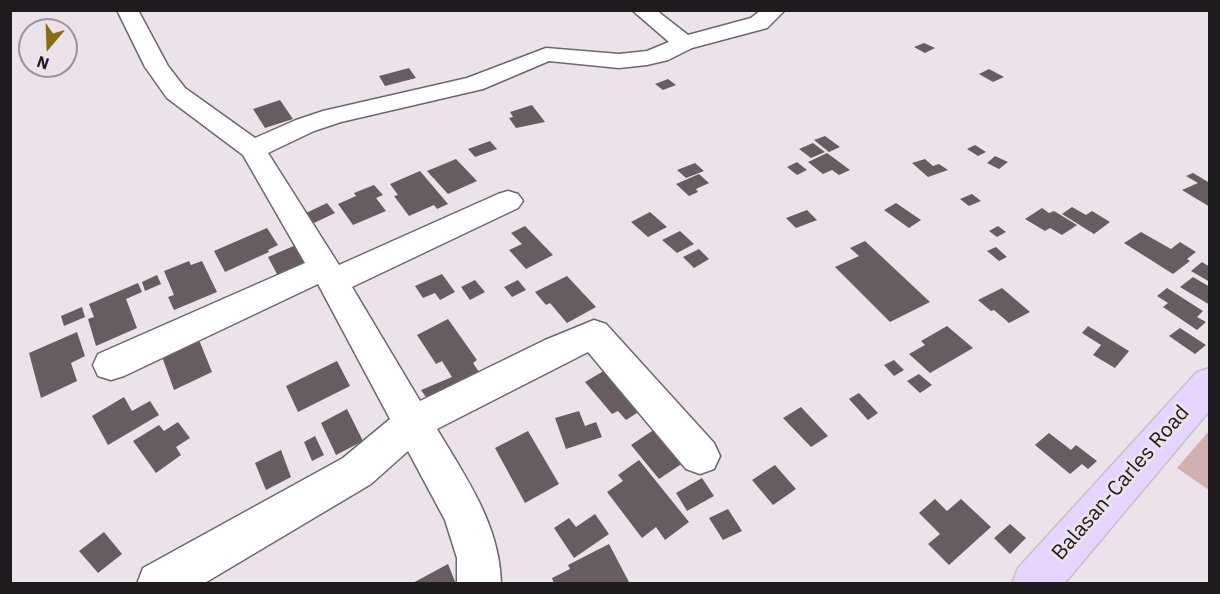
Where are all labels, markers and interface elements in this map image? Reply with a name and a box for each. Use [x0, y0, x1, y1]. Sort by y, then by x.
north arrow [18, 18, 78, 78]
text: N [34, 52, 52, 74]
street label: Balasan-Carles Road [1047, 401, 1195, 565]

